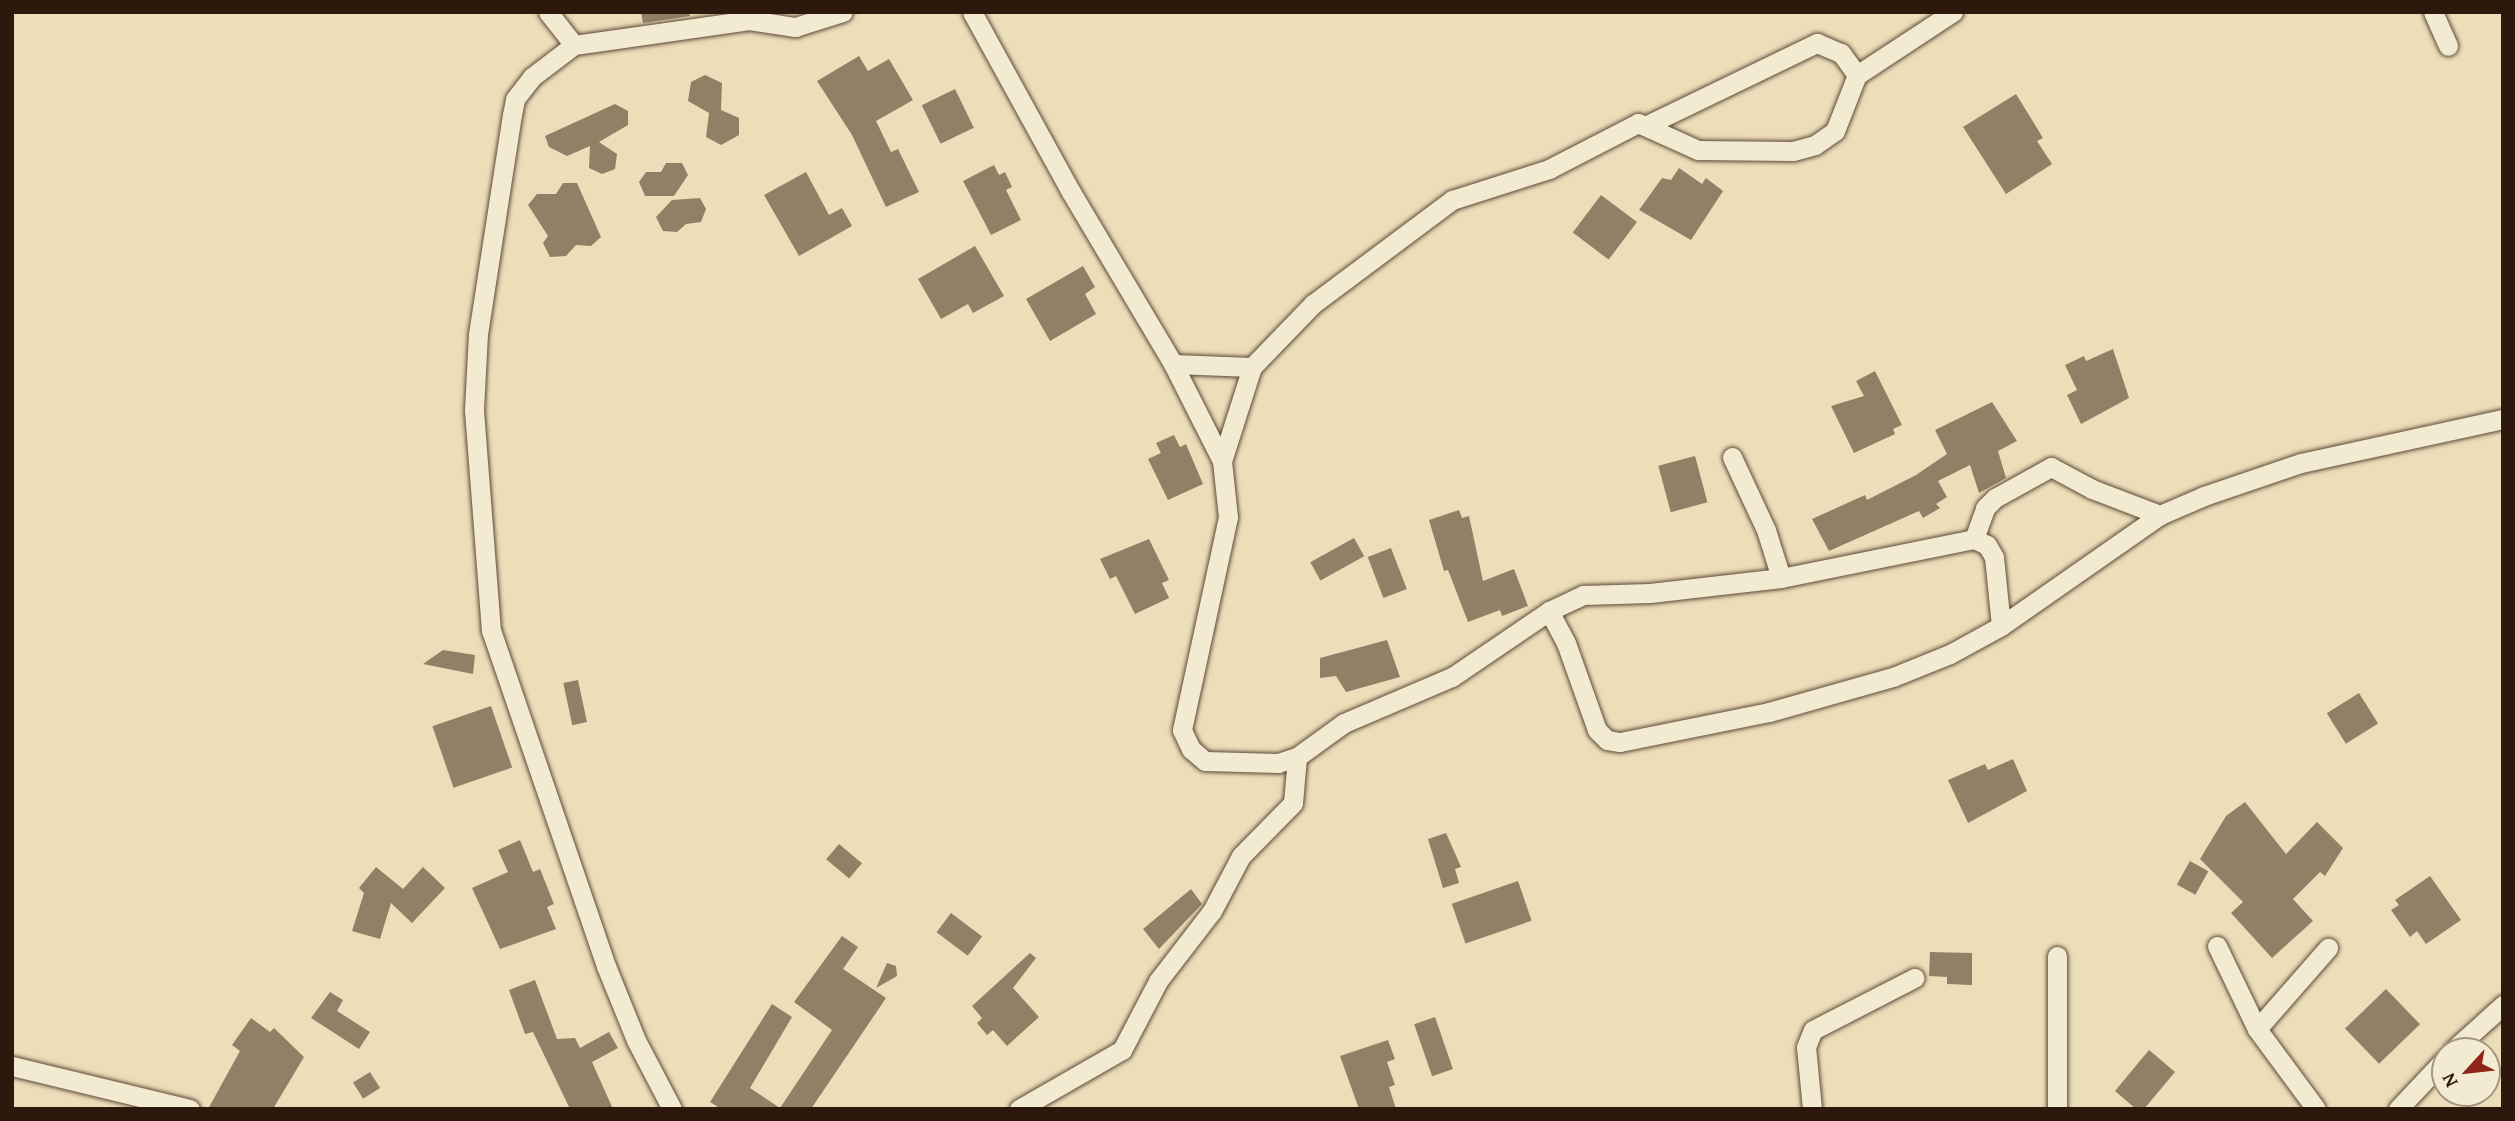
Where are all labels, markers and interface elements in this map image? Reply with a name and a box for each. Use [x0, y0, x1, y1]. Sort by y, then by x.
north arrow [2431, 1037, 2501, 1107]
text: N [2434, 1069, 2464, 1093]

